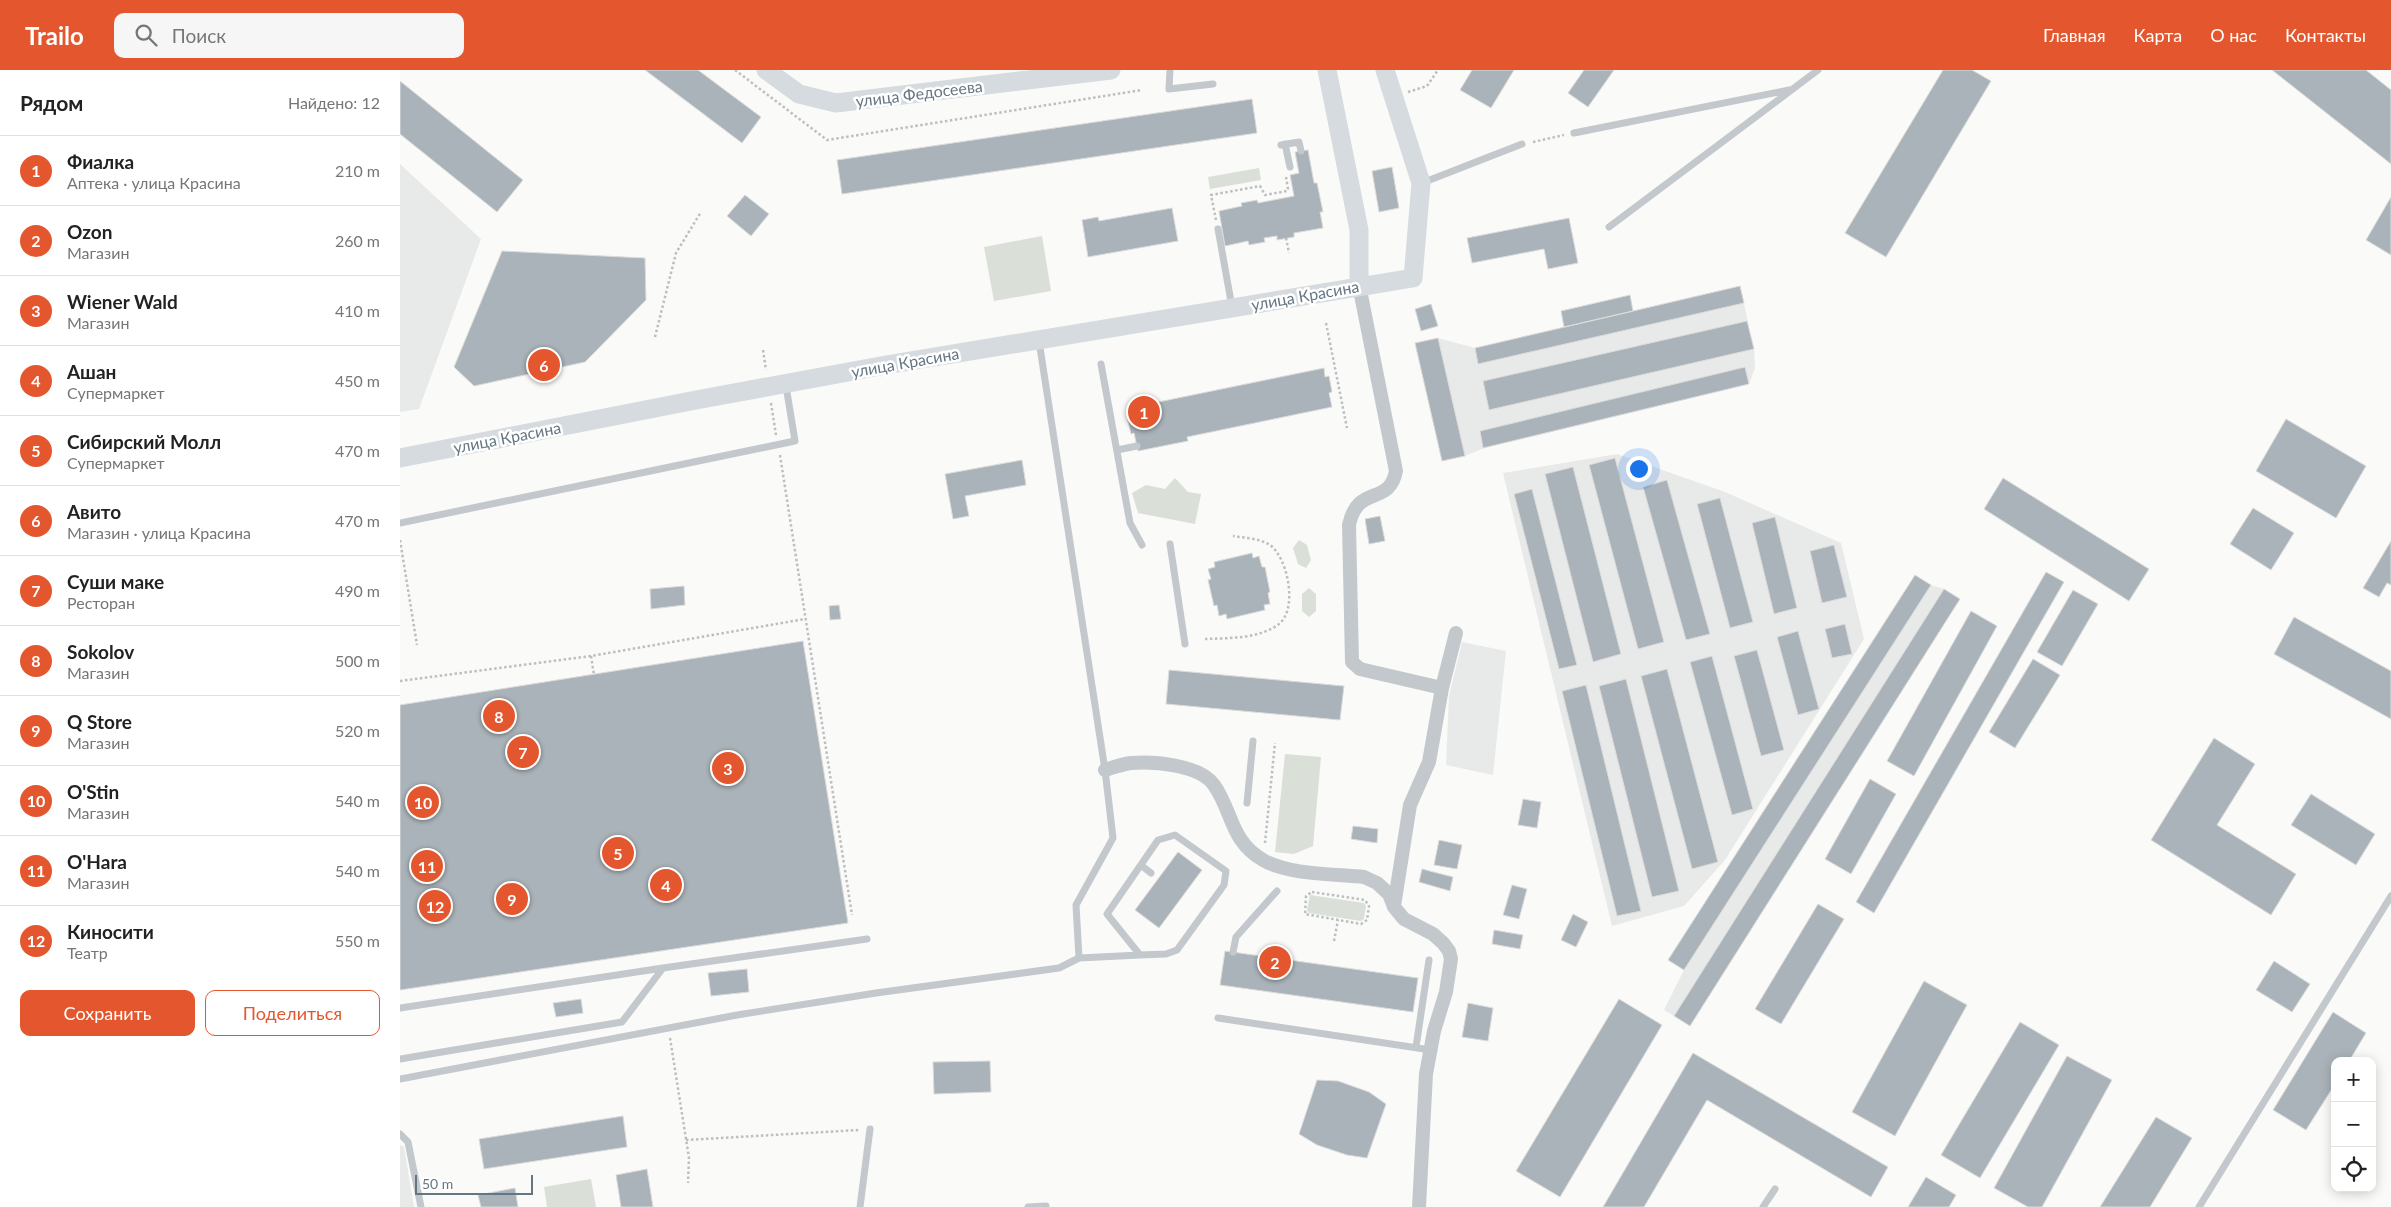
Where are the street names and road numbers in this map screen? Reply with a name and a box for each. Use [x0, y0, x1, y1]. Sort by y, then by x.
street label: улица Федосеева [854, 76, 984, 110]
street label: улица Красина [1250, 276, 1360, 314]
street label: улица Красина [850, 343, 960, 381]
street label: улица Красина [452, 417, 562, 457]

